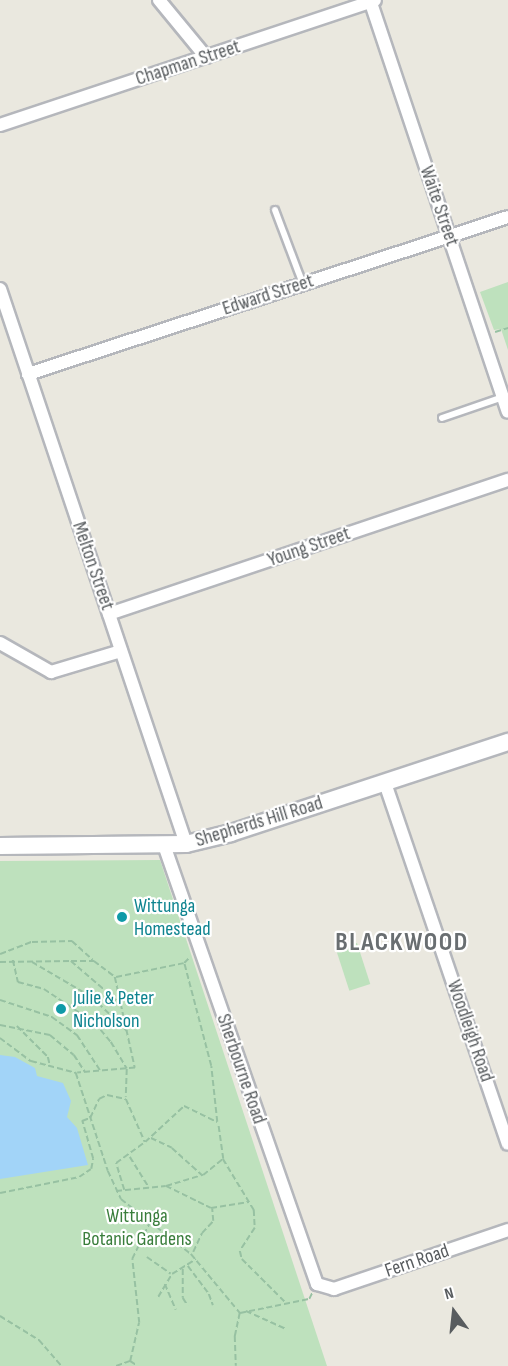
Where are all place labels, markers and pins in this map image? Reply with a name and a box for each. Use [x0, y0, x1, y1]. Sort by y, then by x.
place label: Wittunga Homestead [134, 894, 211, 941]
marker: Wittunga Homestead [115, 910, 129, 924]
place label: Julie & Peter Nicholson [73, 986, 154, 1033]
marker: Julie & Peter Nicholson [54, 1002, 68, 1016]

